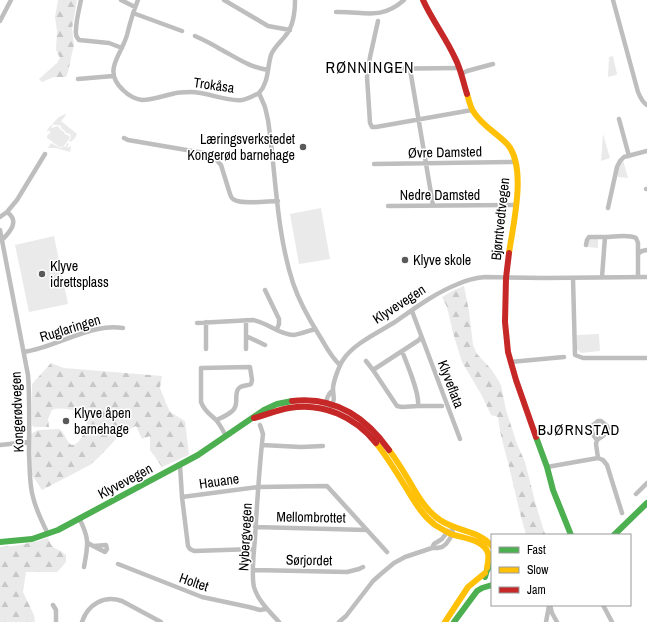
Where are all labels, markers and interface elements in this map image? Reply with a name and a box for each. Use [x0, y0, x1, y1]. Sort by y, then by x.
district label: RØNNINGEN [325, 56, 415, 78]
street label: Trokåsa [192, 73, 236, 97]
place label: Læringsverkstedet Kongerød barnehage [187, 130, 295, 164]
marker: Læringsverkstedet Kongerød barnehage [298, 142, 308, 152]
street label: Øvre Damsted [408, 142, 482, 162]
street label: Bjørntvedtvegen [487, 177, 513, 261]
street label: Nedre Damsted [400, 186, 480, 204]
place label: Klyve skole [413, 251, 471, 269]
marker: Klyve skole [400, 255, 410, 265]
place label: Klyve idrettsplass [50, 257, 109, 291]
marker: Klyve idrettsplass [37, 269, 47, 279]
street label: Klyvevegen [369, 280, 429, 328]
street label: Ruglaringen [37, 310, 103, 346]
street label: Klyveflata [434, 358, 469, 411]
street label: Kongerødvegen [7, 371, 27, 453]
place label: Klyve åpen barnehage [74, 404, 131, 438]
marker: Klyve åpen barnehage [61, 416, 71, 426]
district label: BJØRNSTAD [538, 419, 620, 440]
street label: Klyvevegen [95, 459, 155, 503]
street label: Hauane [198, 469, 240, 493]
street label: Nybergvegen [234, 502, 256, 572]
street label: Mellombrottet [276, 507, 346, 527]
legend [491, 534, 631, 606]
text: Fast [527, 542, 546, 558]
street label: Sørjordet [286, 551, 332, 569]
text: Slow [527, 562, 549, 578]
street label: Holtet [177, 569, 211, 595]
text: Jam [527, 582, 546, 598]

